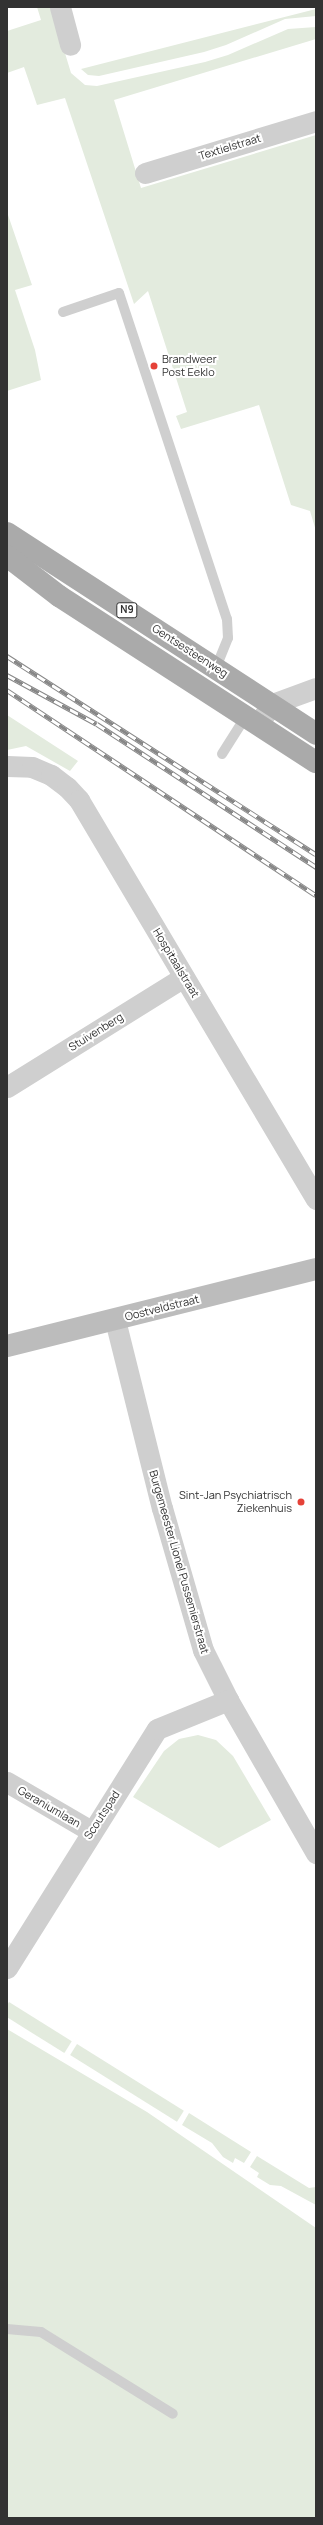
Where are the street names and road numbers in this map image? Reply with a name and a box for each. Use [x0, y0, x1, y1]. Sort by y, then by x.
street label: Textielstraat [197, 131, 263, 163]
road number: N9 [116, 602, 138, 618]
street label: Gentsesteenweg [150, 622, 230, 680]
street label: Hospitaalstraat [150, 926, 202, 1000]
street label: Stuivenberg [66, 1010, 126, 1054]
street label: Oostveldstraat [124, 1292, 200, 1324]
street label: Burgemeester Lionel Pussemierstraat [146, 1469, 212, 1655]
street label: Geraniumlaan [15, 1784, 83, 1830]
street label: Scoutspad [81, 1788, 123, 1842]

